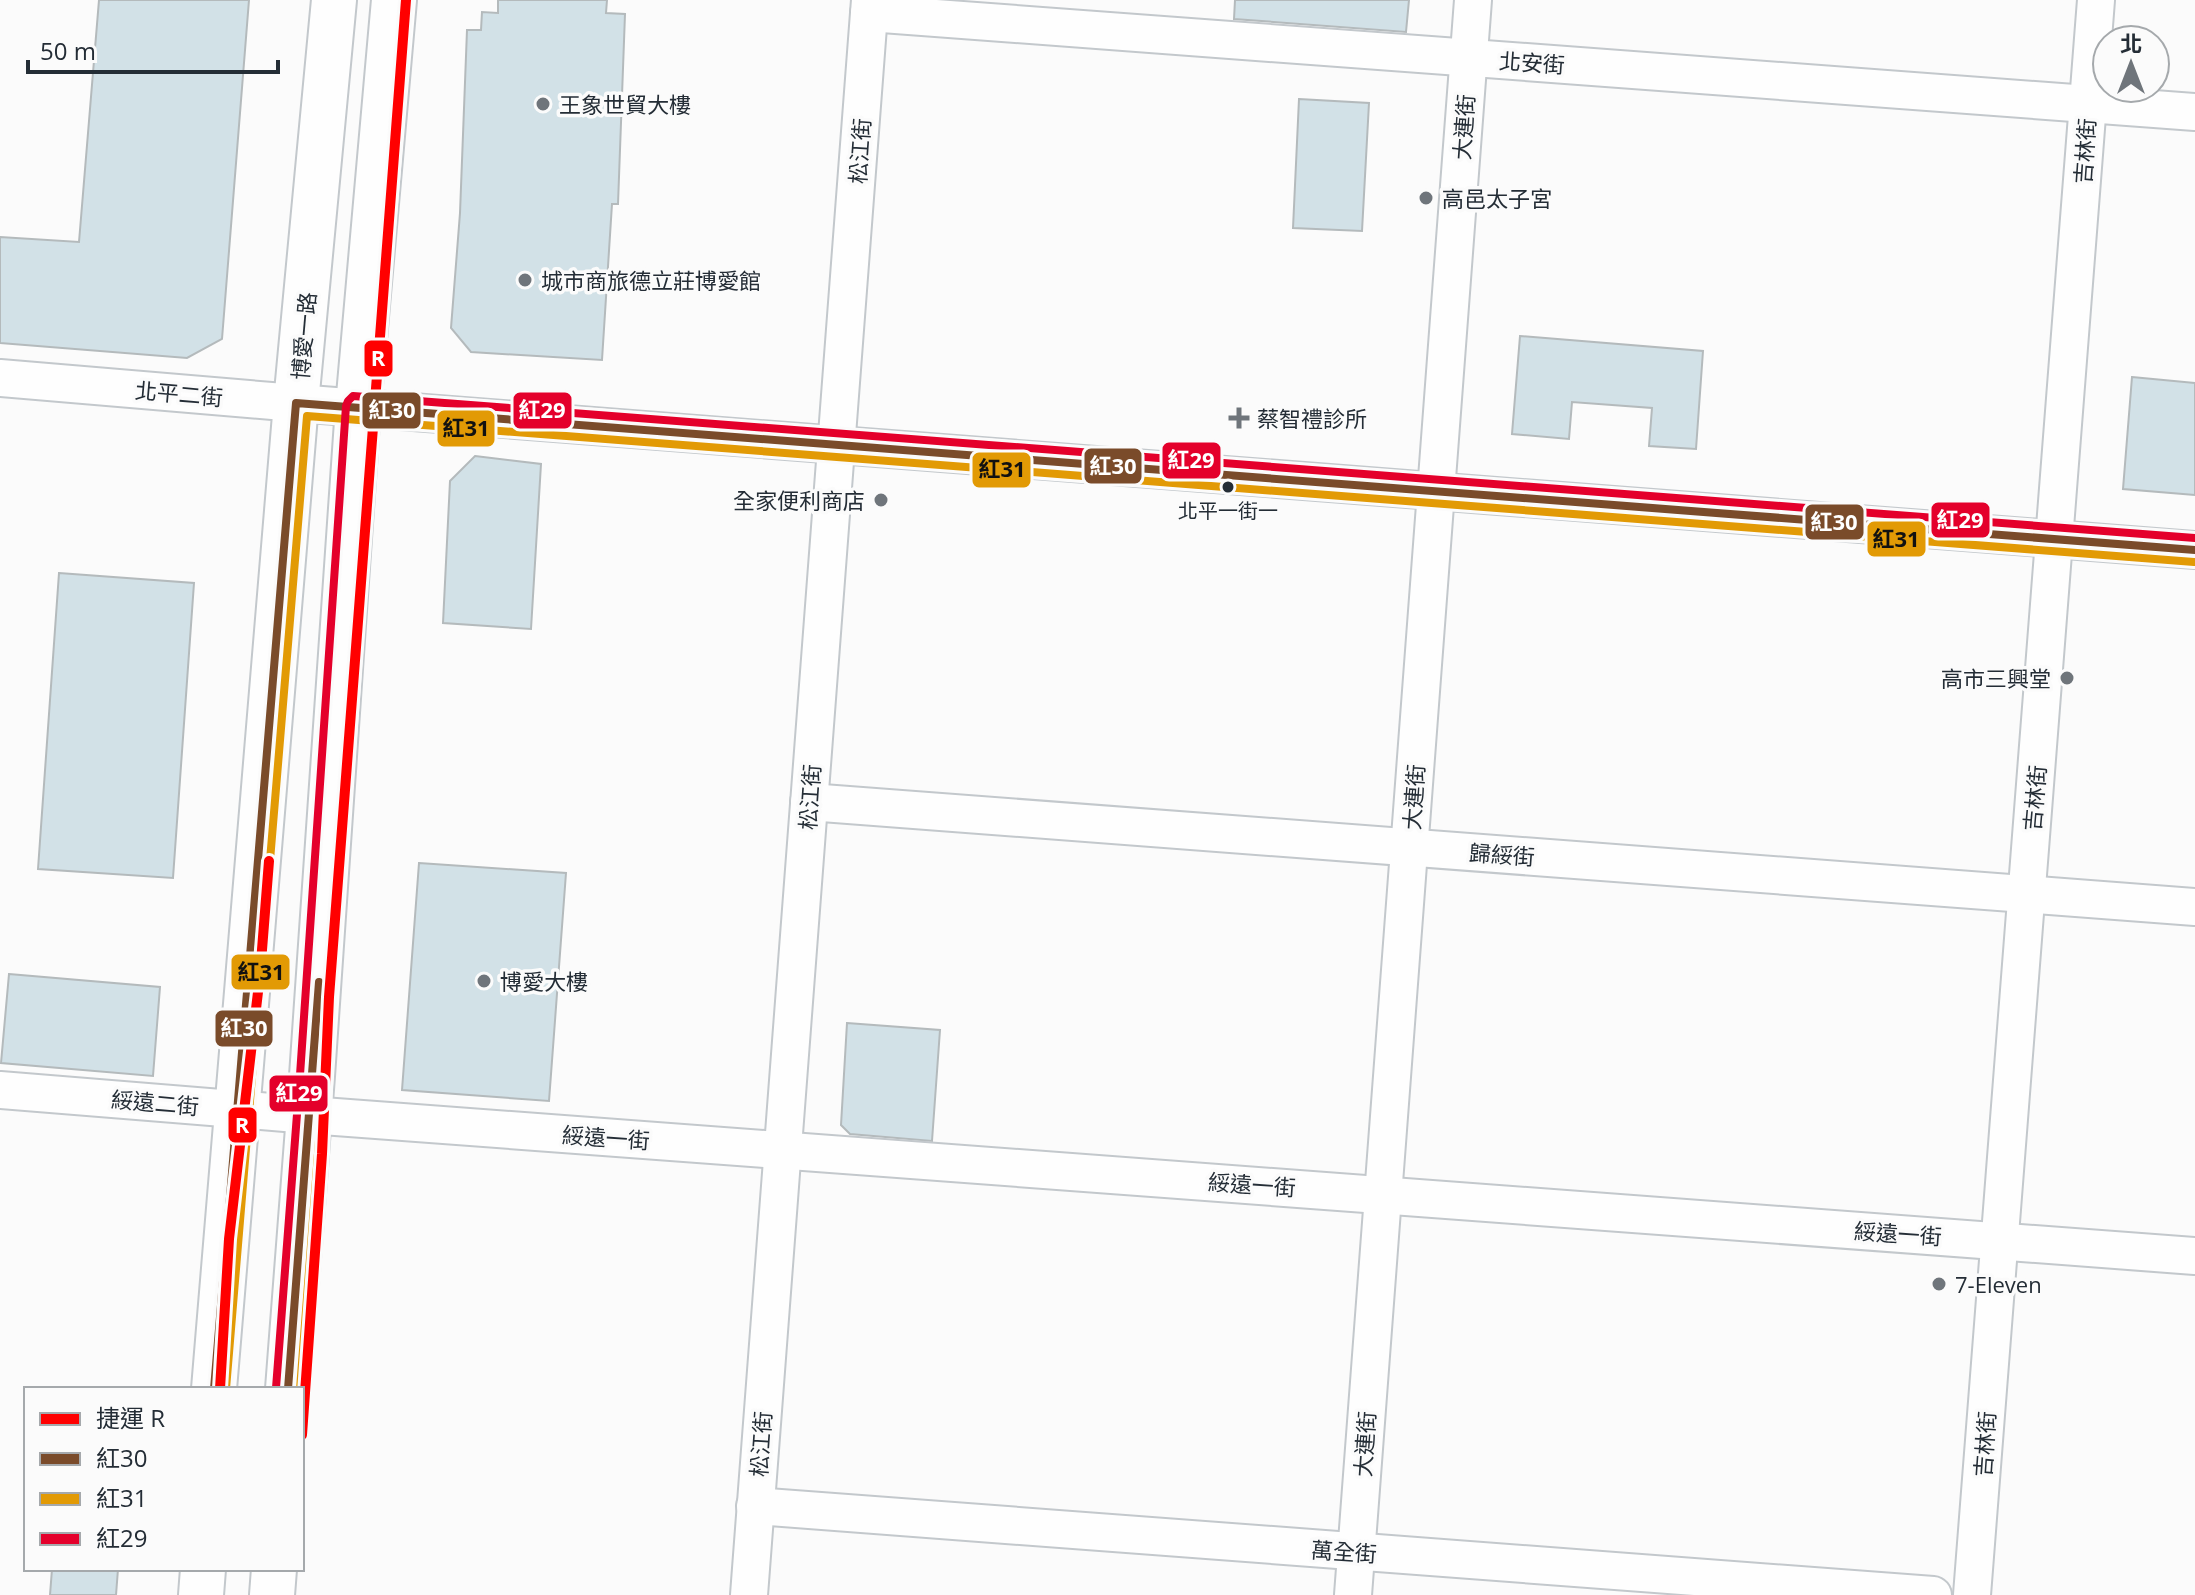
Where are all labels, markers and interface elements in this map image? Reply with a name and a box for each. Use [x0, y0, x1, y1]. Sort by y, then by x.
scale bar [28, 24, 278, 74]
north arrow [2091, 24, 2171, 104]
text: 北 [2120, 28, 2142, 58]
text: 50 m [40, 34, 96, 67]
street label: 北安街 [1498, 45, 1566, 79]
place label: 王象世貿大樓 [559, 89, 691, 119]
street label: 大連街 [1446, 93, 1480, 161]
marker: 王象世貿大樓 [534, 95, 552, 113]
street label: 松江街 [842, 117, 876, 185]
street label: 吉林街 [2067, 117, 2101, 185]
place label: 高邑太子宮 [1442, 183, 1552, 213]
marker: 高邑太子宮 [1417, 189, 1435, 207]
place label: 城市商旅德立莊博愛館 [541, 265, 761, 295]
marker: 城市商旅德立莊博愛館 [516, 271, 534, 289]
street label: 博愛一路 [284, 291, 322, 381]
line badge: R [363, 339, 394, 378]
text: R [371, 342, 386, 372]
street label: 北平二街 [134, 374, 224, 412]
line badge: 紅30 [361, 391, 422, 430]
line badge: 紅29 [512, 391, 573, 430]
text: 紅30 [368, 394, 416, 424]
text: 紅29 [518, 394, 566, 424]
place label: 蔡智禮診所 [1257, 403, 1367, 433]
marker: 蔡智禮診所 [1228, 407, 1250, 429]
line badge: 紅31 [436, 409, 496, 448]
text: 紅31 [442, 412, 490, 442]
line badge: 紅29 [1161, 441, 1222, 480]
text: 紅29 [1167, 444, 1215, 474]
line badge: 紅30 [1083, 447, 1143, 485]
text: 紅30 [1089, 450, 1137, 480]
line badge: 紅31 [971, 451, 1032, 489]
text: 紅31 [978, 453, 1026, 483]
marker: 北平一街一 [1220, 479, 1236, 495]
place label: 全家便利商店 [733, 485, 865, 515]
marker: 全家便利商店 [872, 491, 890, 509]
place label: 北平一街一 [1178, 497, 1278, 524]
line badge: 紅29 [1930, 501, 1991, 539]
line badge: 紅30 [1804, 503, 1865, 541]
text: 紅29 [1936, 504, 1984, 534]
text: 紅30 [1810, 506, 1858, 536]
line badge: 紅31 [1866, 520, 1927, 558]
text: 紅31 [1872, 523, 1920, 553]
place label: 高市三興堂 [1941, 663, 2051, 693]
marker: 高市三興堂 [2058, 669, 2076, 687]
street label: 松江街 [792, 763, 826, 831]
street label: 大連街 [1396, 763, 1430, 831]
street label: 吉林街 [2016, 764, 2052, 832]
street label: 歸綏街 [1468, 837, 1536, 871]
line badge: 紅31 [230, 953, 291, 991]
text: 紅31 [237, 956, 285, 986]
place label: 博愛大樓 [500, 966, 588, 996]
marker: 博愛大樓 [475, 972, 493, 990]
line badge: 紅30 [214, 1009, 274, 1048]
text: 紅30 [220, 1012, 268, 1042]
line badge: 紅29 [268, 1074, 329, 1113]
text: 紅29 [275, 1077, 323, 1107]
street label: 綏遠二街 [110, 1083, 200, 1121]
line badge: R [227, 1106, 258, 1144]
text: R [235, 1109, 250, 1139]
street label: 綏遠一街 [561, 1119, 651, 1155]
street label: 綏遠一街 [1207, 1166, 1297, 1202]
street label: 綏遠一街 [1853, 1215, 1943, 1251]
place label: 7-Eleven [1955, 1269, 2042, 1299]
marker: 7-Eleven [1930, 1275, 1948, 1293]
legend [24, 1387, 304, 1571]
text: 捷運 R [96, 1401, 165, 1434]
street label: 松江街 [743, 1410, 777, 1478]
street label: 大連街 [1347, 1410, 1381, 1478]
street label: 吉林街 [1967, 1410, 2001, 1478]
text: 紅30 [96, 1441, 147, 1474]
text: 紅31 [96, 1481, 147, 1514]
text: 紅29 [96, 1521, 147, 1554]
street label: 萬全街 [1310, 1534, 1378, 1568]

